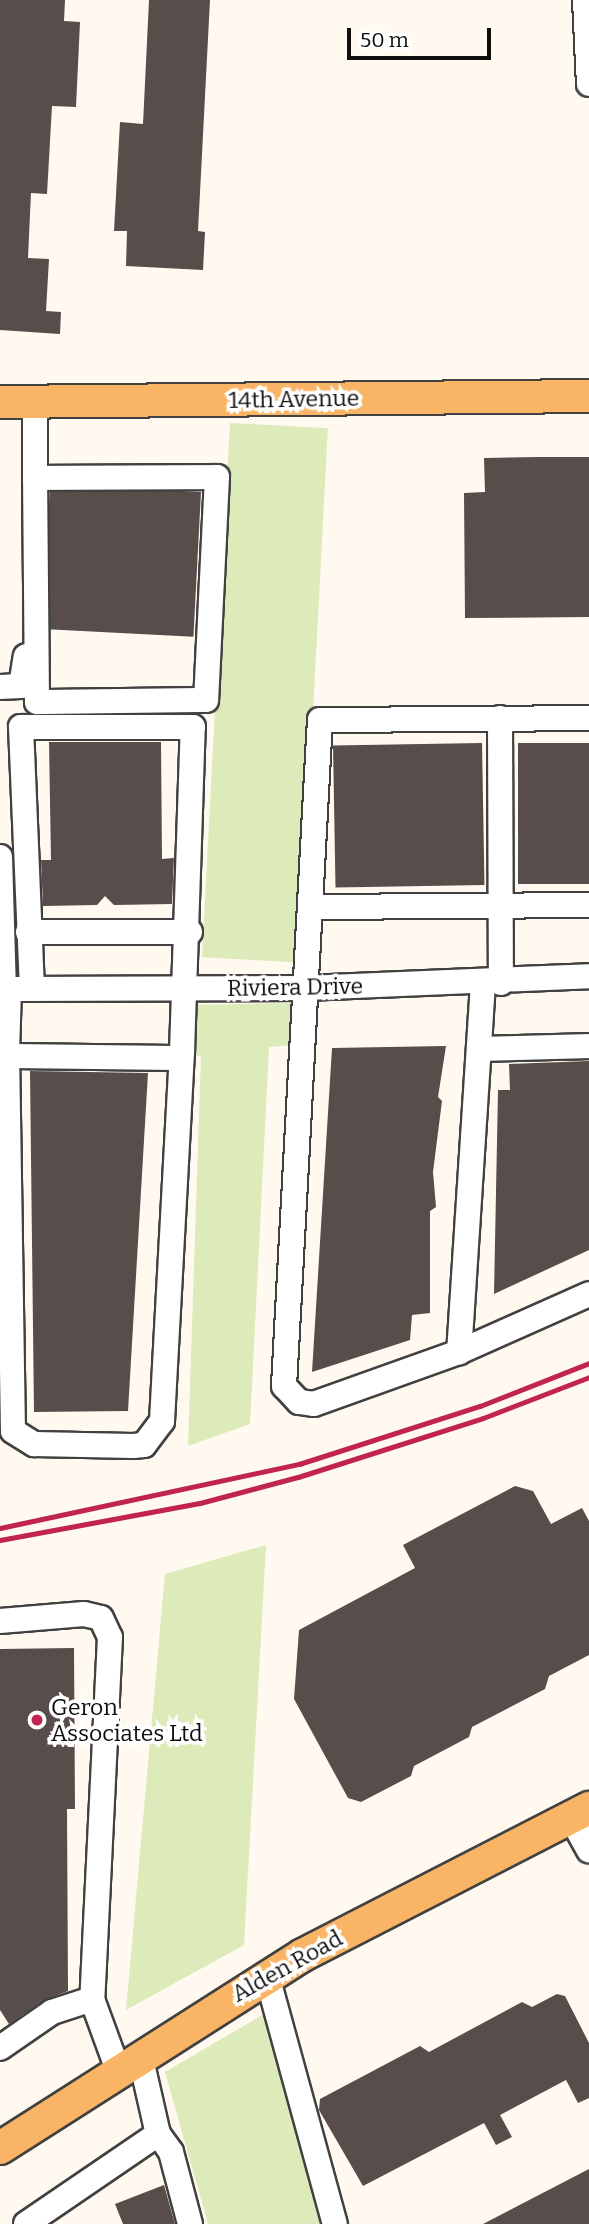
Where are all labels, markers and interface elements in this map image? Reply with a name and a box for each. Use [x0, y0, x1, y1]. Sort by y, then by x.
scale bar [351, 14, 494, 58]
text: 50 m [360, 27, 409, 53]
street label: 14th Avenue [228, 384, 360, 414]
street label: Riviera Drive [227, 972, 363, 1002]
place label: Geron Associates Ltd [51, 1693, 203, 1747]
marker: Geron Associates Ltd [29, 1712, 45, 1728]
street label: Alden Road [227, 1924, 347, 2008]

